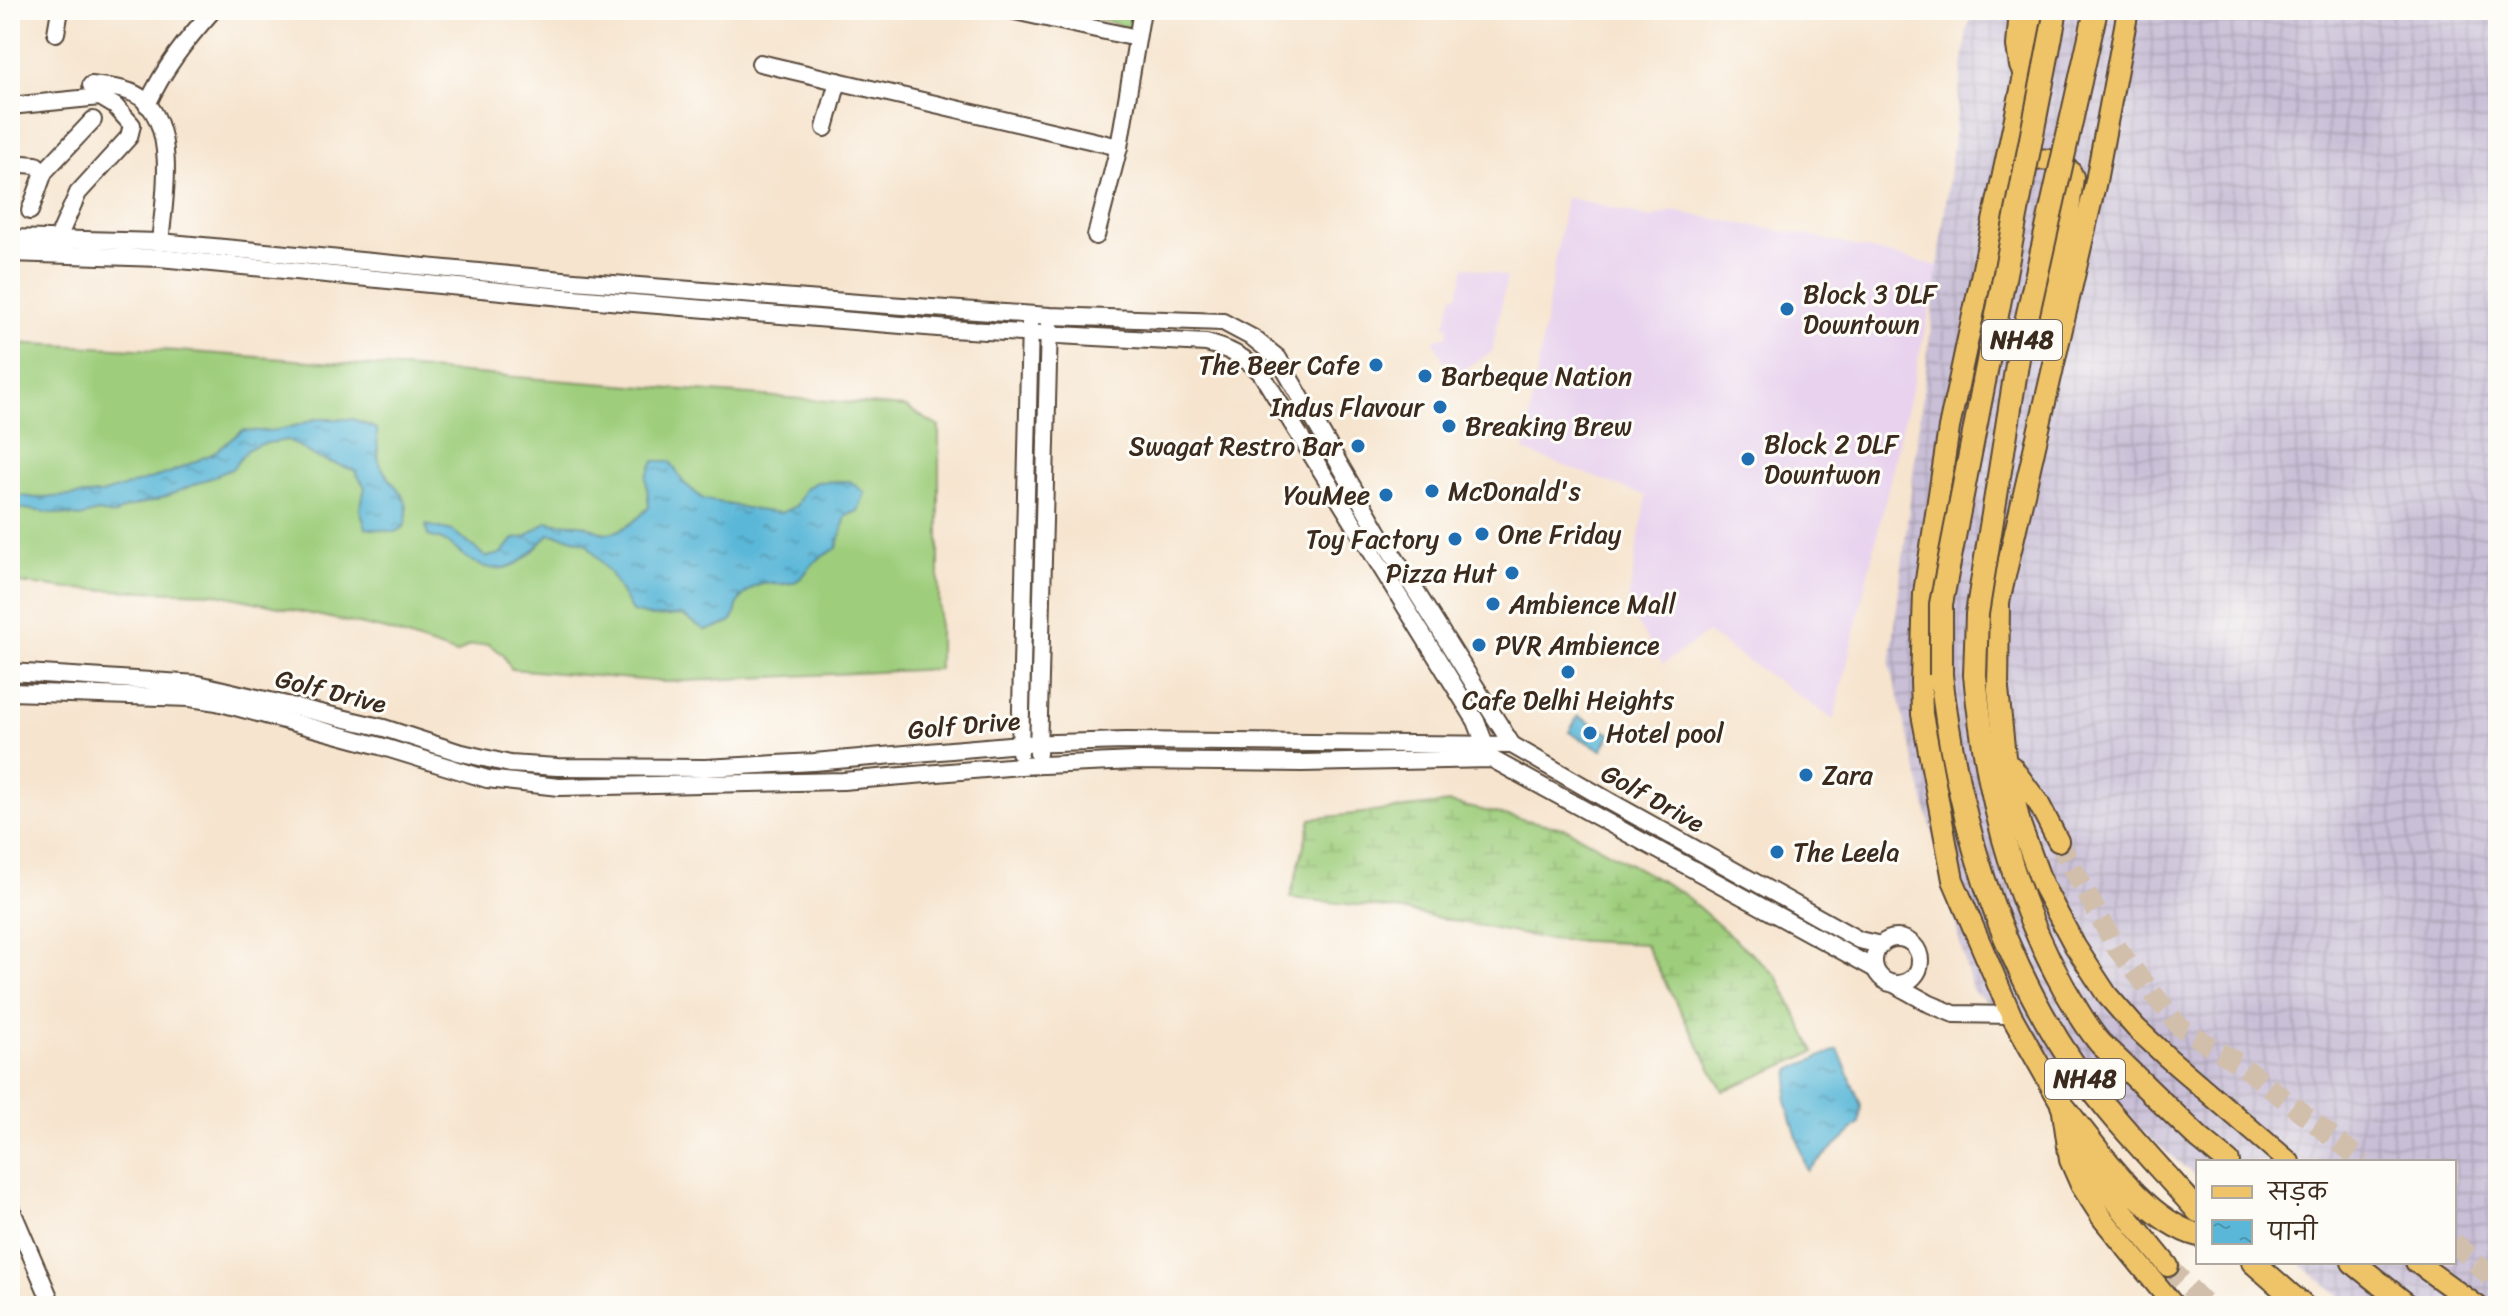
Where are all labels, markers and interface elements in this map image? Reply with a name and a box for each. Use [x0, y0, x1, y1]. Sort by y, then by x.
place label: Block 3 DLF Downtown [1803, 271, 1938, 347]
marker: Block 3 DLF Downtown [1778, 300, 1796, 318]
road number: NH48 [1982, 320, 2062, 360]
place label: The Beer Cafe [1199, 342, 1360, 388]
place label: Barbeque Nation [1441, 353, 1632, 399]
marker: The Beer Cafe [1367, 356, 1385, 374]
marker: Barbeque Nation [1416, 367, 1434, 385]
place label: Indus Flavour [1269, 384, 1425, 430]
marker: Indus Flavour [1431, 398, 1449, 416]
place label: Breaking Brew [1465, 403, 1632, 449]
marker: Breaking Brew [1440, 417, 1458, 435]
place label: Block 2 DLF Downtwon [1764, 421, 1900, 497]
place label: Swagat Restro Bar [1129, 423, 1343, 469]
marker: Swagat Restro Bar [1349, 437, 1367, 455]
marker: Block 2 DLF Downtwon [1739, 450, 1757, 468]
place label: McDonald's [1448, 468, 1581, 514]
place label: YouMee [1283, 472, 1370, 518]
marker: McDonald's [1423, 482, 1441, 500]
marker: YouMee [1377, 486, 1395, 504]
place label: One Friday [1498, 511, 1622, 557]
place label: Toy Factory [1306, 516, 1440, 562]
marker: One Friday [1473, 525, 1491, 543]
marker: Toy Factory [1446, 530, 1464, 548]
place label: Pizza Hut [1386, 550, 1498, 596]
marker: Pizza Hut [1503, 564, 1521, 582]
place label: Ambience Mall [1508, 581, 1677, 627]
marker: Ambience Mall [1484, 595, 1502, 613]
place label: PVR Ambience [1495, 622, 1660, 668]
marker: PVR Ambience [1470, 636, 1488, 654]
street label: Golf Drive [271, 655, 392, 727]
marker: Cafe Delhi Heights [1559, 663, 1577, 681]
place label: Cafe Delhi Heights [1462, 677, 1675, 723]
street label: Golf Drive [906, 697, 1023, 753]
place label: Hotel pool [1606, 710, 1724, 756]
marker: Hotel pool [1581, 724, 1599, 742]
street label: Golf Drive [1592, 751, 1714, 846]
place label: Zara [1822, 752, 1874, 798]
marker: Zara [1797, 766, 1815, 784]
place label: The Leela [1793, 829, 1900, 875]
marker: The Leela [1768, 843, 1786, 861]
road number: NH48 [2045, 1059, 2125, 1099]
legend [2196, 1160, 2456, 1264]
text: सड़क [2266, 1171, 2329, 1213]
text: पानी [2266, 1211, 2319, 1253]

